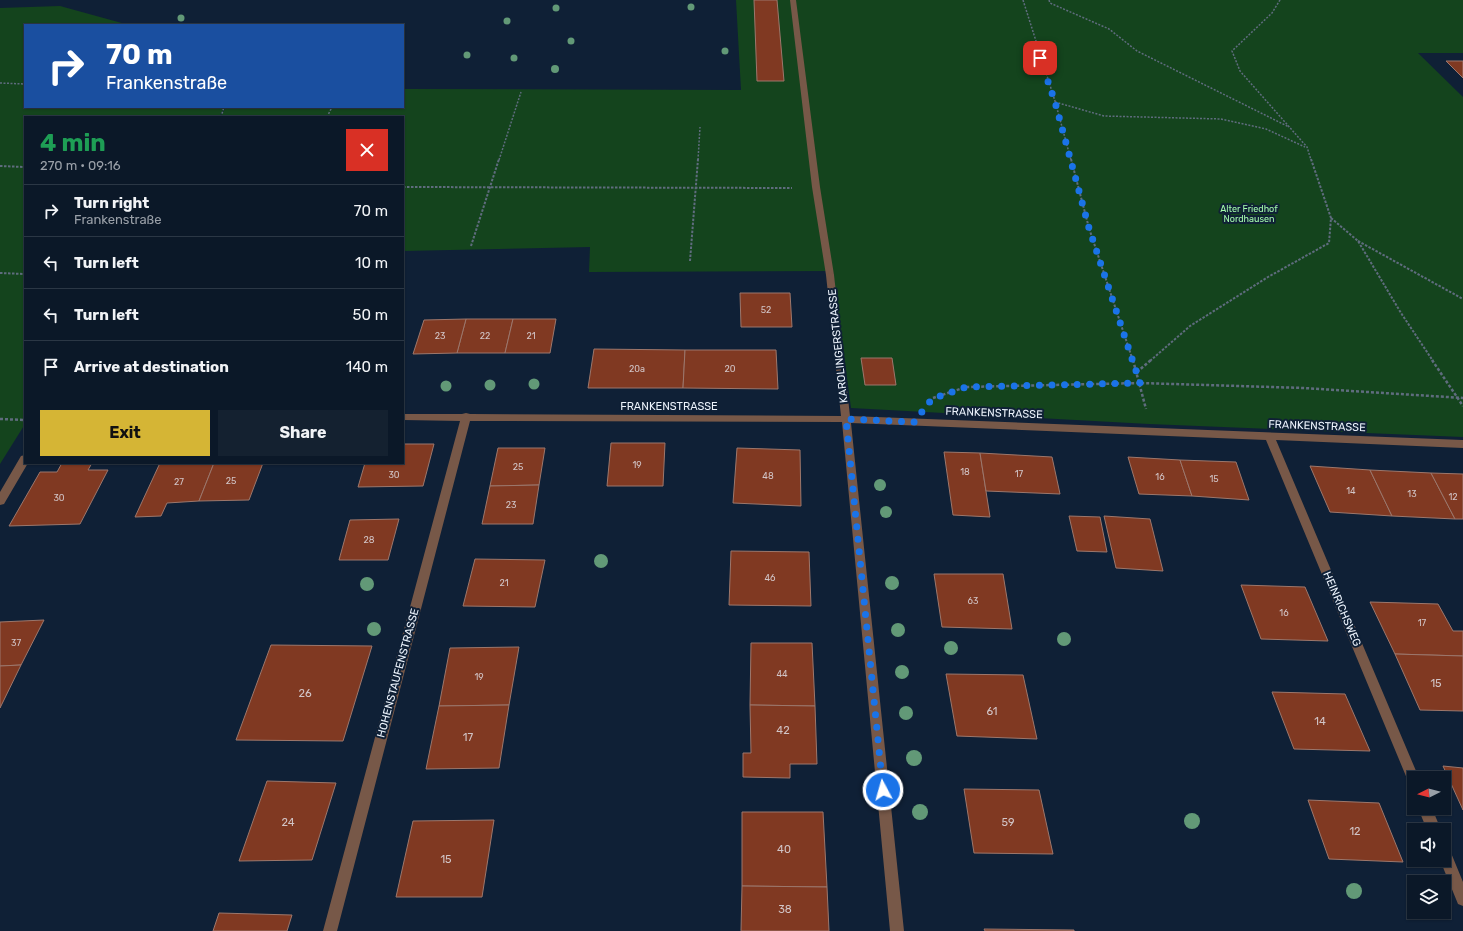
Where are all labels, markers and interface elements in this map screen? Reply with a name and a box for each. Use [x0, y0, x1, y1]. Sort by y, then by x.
text: 70 m [106, 38, 173, 71]
icon: right [40, 40, 92, 92]
pin [1023, 41, 1057, 75]
icon: arrive [1029, 47, 1051, 69]
text: Frankenstraße [106, 72, 227, 94]
text: 4 min [40, 129, 106, 157]
button: close [346, 129, 388, 171]
text: 270 m · 09:16 [40, 158, 121, 173]
text: Turn right [74, 194, 149, 212]
icon: right [40, 200, 62, 222]
text: 70 m [354, 202, 388, 220]
park label: Alter Friedhof Nordhausen [1220, 204, 1278, 224]
text: Frankenstraße [74, 212, 162, 227]
icon: left [40, 252, 62, 274]
text: Turn left [74, 254, 139, 272]
text: 10 m [355, 254, 388, 272]
street label: KAROLINGERSTRASSE [826, 288, 850, 404]
icon: left [40, 304, 62, 326]
house number: 52 [761, 305, 771, 315]
text: Turn left [74, 306, 139, 324]
text: 50 m [353, 306, 388, 324]
house number: 23 [435, 331, 445, 341]
house number: 22 [480, 331, 490, 341]
house number: 21 [526, 331, 536, 341]
icon: arrive [40, 356, 62, 378]
text: Arrive at destination [74, 358, 229, 376]
text: 140 m [346, 358, 388, 376]
house number: 20a [629, 364, 645, 374]
house number: 20 [725, 364, 736, 374]
street label: FRANKENSTRASSE [620, 400, 718, 413]
street label: FRANKENSTRASSE [945, 405, 1043, 421]
button: Exit [40, 410, 210, 456]
button: Share [218, 410, 388, 456]
street label: FRANKENSTRASSE [1268, 418, 1366, 434]
house number: 19 [632, 460, 642, 470]
house number: 25 [513, 462, 523, 472]
house number: 18 [960, 467, 970, 477]
house number: 17 [1015, 469, 1024, 479]
house number: 30 [388, 470, 400, 480]
house number: 48 [762, 471, 774, 481]
house number: 16 [1155, 472, 1165, 482]
house number: 15 [1209, 474, 1219, 484]
house number: 25 [226, 476, 236, 486]
house number: 27 [174, 477, 184, 487]
house number: 14 [1346, 486, 1356, 496]
house number: 13 [1407, 489, 1417, 499]
house number: 12 [1448, 492, 1458, 502]
house number: 30 [53, 493, 65, 503]
house number: 23 [506, 500, 516, 510]
house number: 28 [363, 535, 375, 545]
street label: HEINRICHSWEG [1320, 570, 1364, 648]
house number: 46 [764, 573, 776, 583]
house number: 21 [499, 578, 509, 588]
house number: 63 [968, 596, 978, 606]
street label: HOHENSTAUFENSTRASSE [374, 607, 422, 739]
house number: 16 [1279, 608, 1289, 618]
house number: 17 [1418, 618, 1427, 628]
house number: 37 [11, 638, 21, 648]
house number: 44 [776, 669, 788, 679]
house number: 19 [474, 672, 484, 682]
house number: 15 [1430, 677, 1442, 690]
house number: 26 [298, 687, 312, 700]
house number: 61 [986, 705, 998, 718]
house number: 14 [1314, 715, 1326, 728]
house number: 42 [776, 724, 790, 737]
house number: 17 [463, 731, 474, 744]
position arrow [862, 769, 904, 811]
north arrow [1407, 771, 1451, 815]
map controls [1407, 771, 1451, 919]
house number: 24 [281, 816, 295, 829]
house number: 59 [1001, 816, 1015, 829]
button: sound [1407, 823, 1451, 867]
house number: 12 [1349, 825, 1361, 838]
house number: 40 [777, 843, 791, 856]
house number: 15 [440, 853, 452, 866]
button: layers [1407, 875, 1451, 919]
house number: 38 [778, 903, 792, 916]

